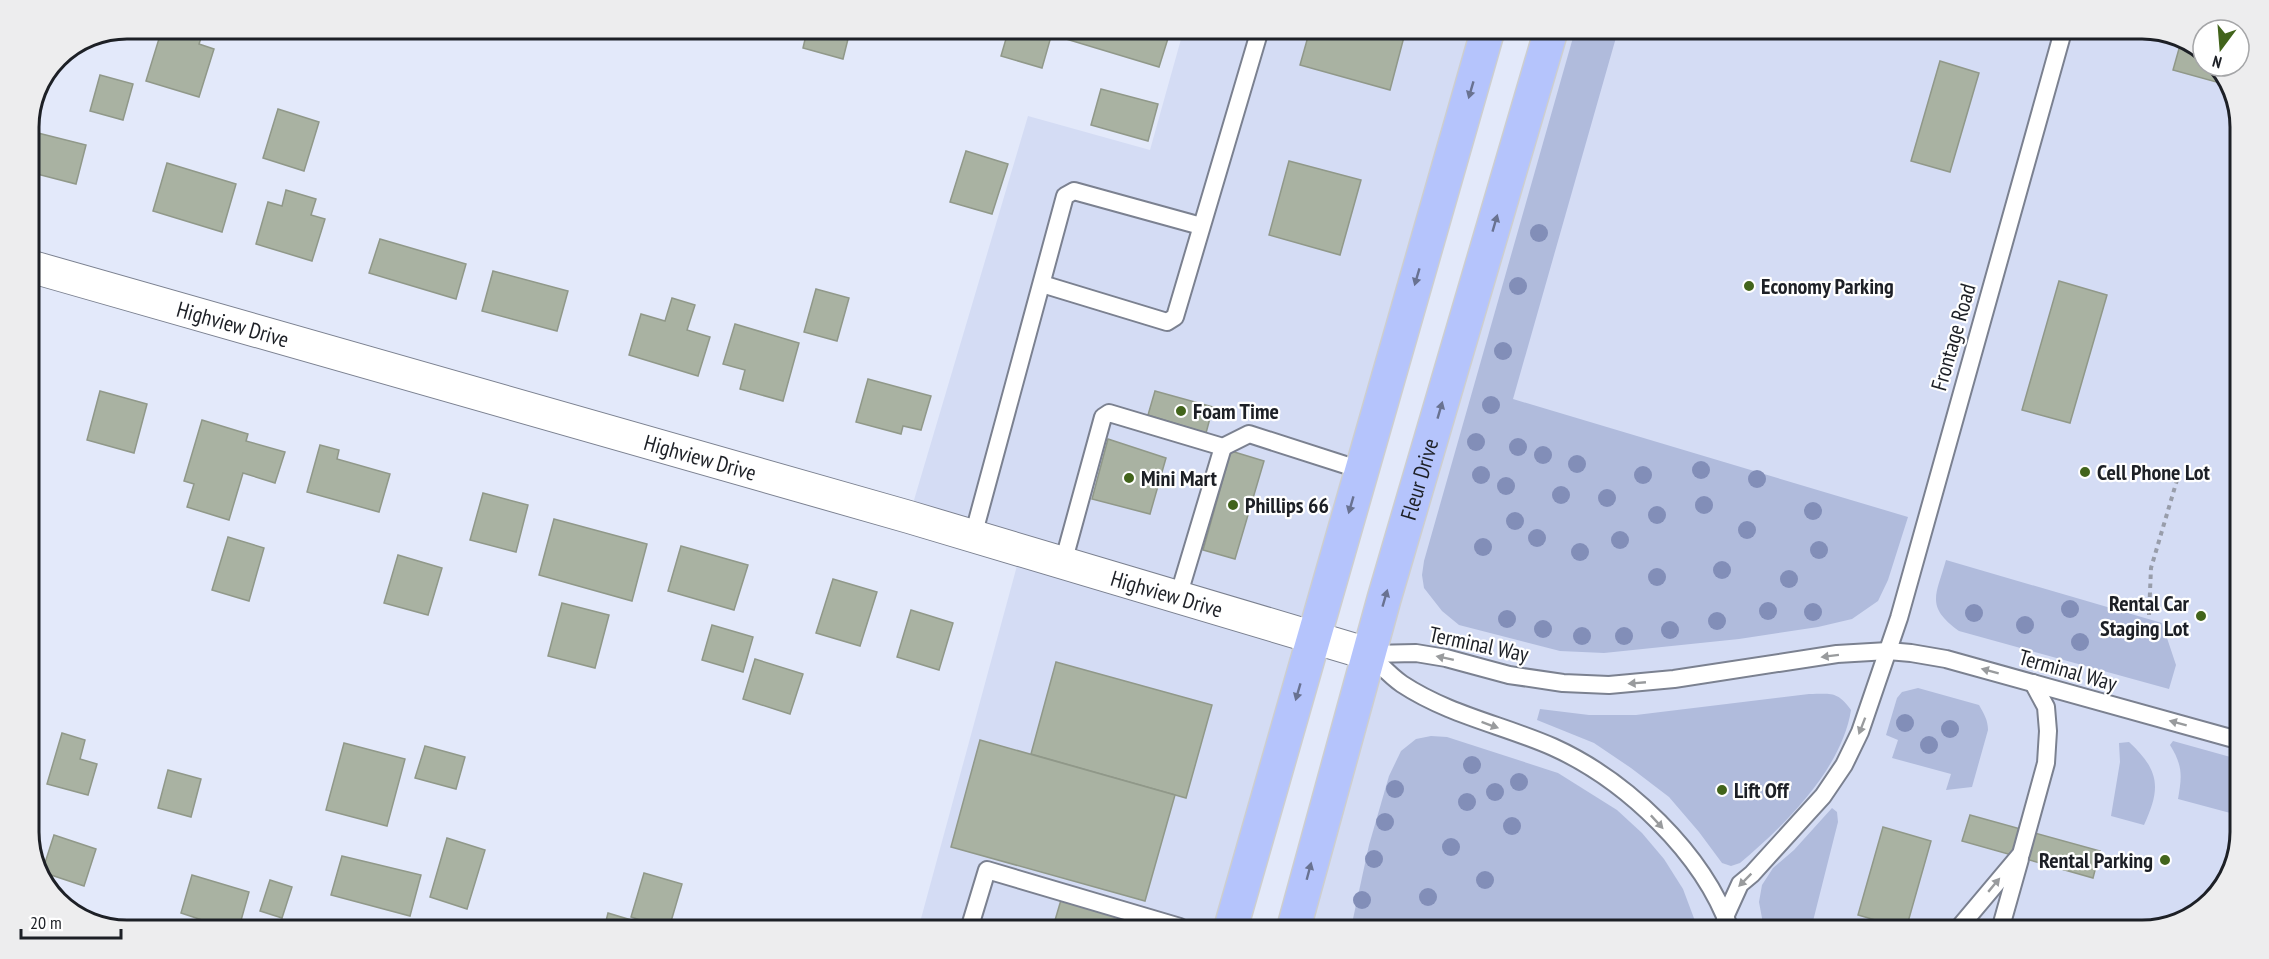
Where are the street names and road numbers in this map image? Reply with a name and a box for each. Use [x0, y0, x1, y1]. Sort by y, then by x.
street label: Frontage Road [1924, 280, 1982, 394]
street label: Highview Drive [174, 295, 292, 353]
street label: Highview Drive [641, 428, 759, 487]
street label: Fleur Drive [1394, 435, 1444, 523]
street label: Highview Drive [1107, 564, 1226, 624]
street label: Terminal Way [1427, 620, 1532, 668]
street label: Terminal Way [2016, 643, 2121, 698]

